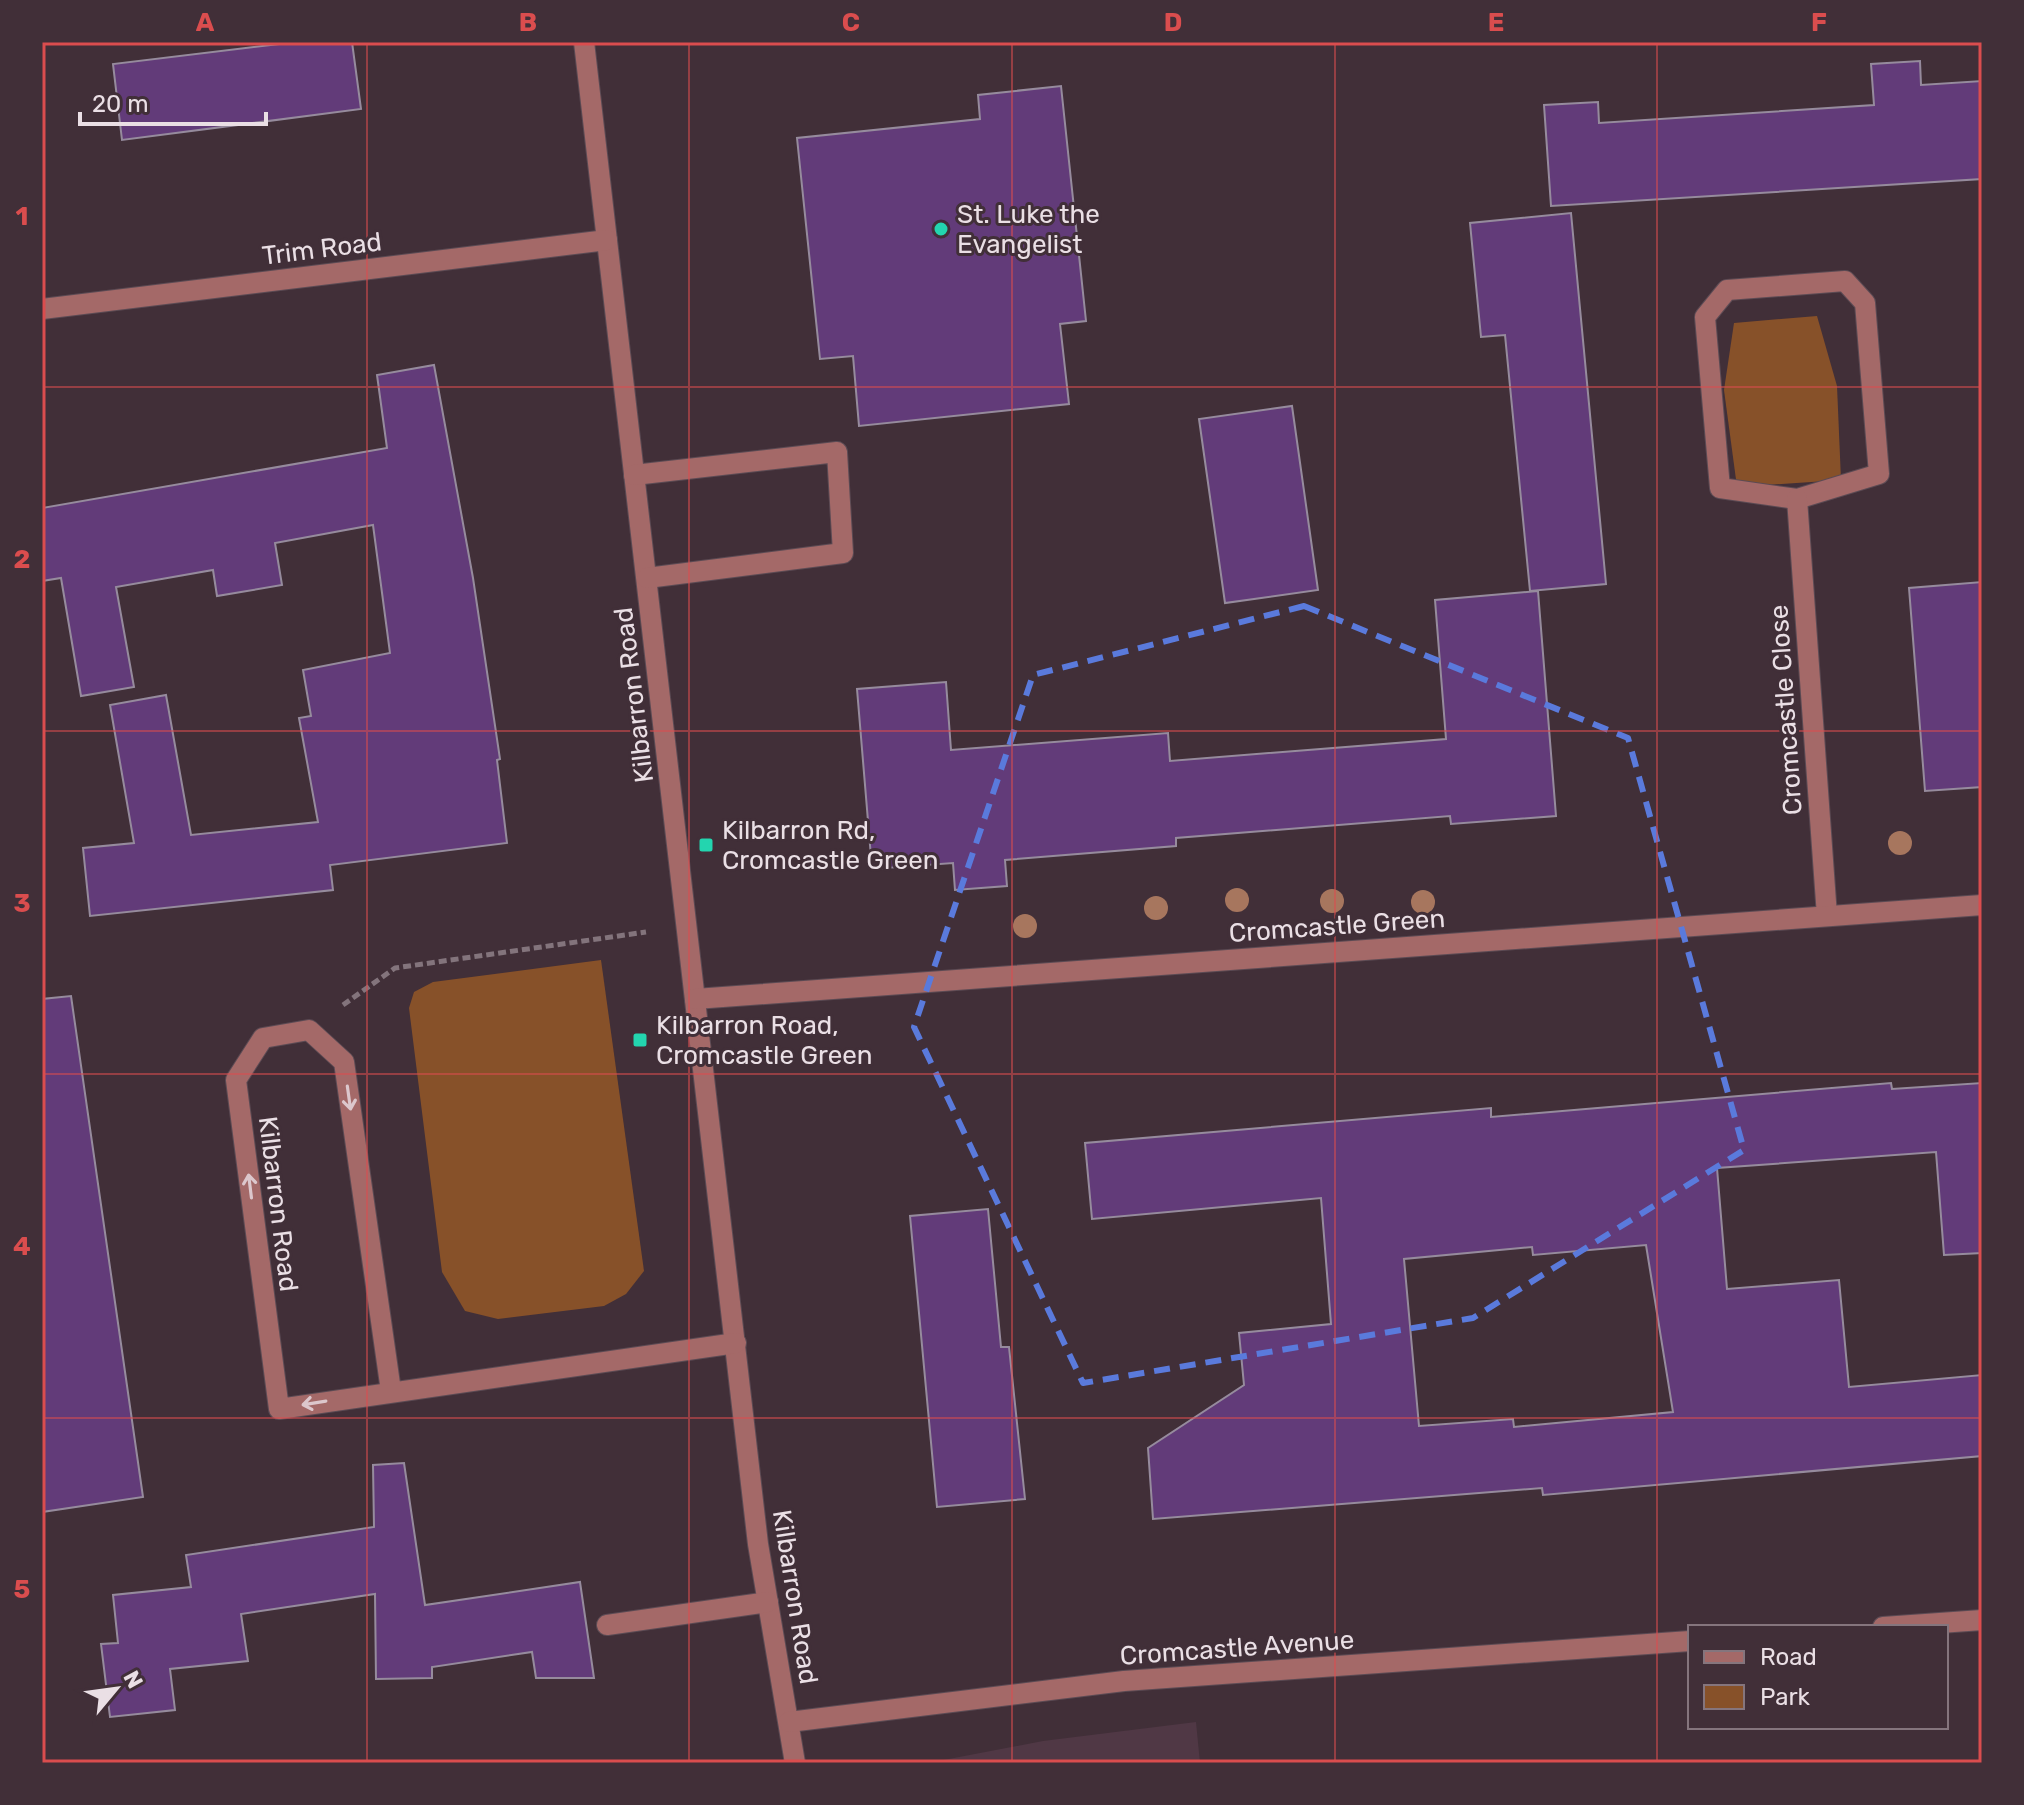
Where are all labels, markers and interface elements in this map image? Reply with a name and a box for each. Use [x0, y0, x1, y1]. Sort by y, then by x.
text: A [196, 7, 215, 38]
text: B [519, 7, 537, 38]
text: C [842, 7, 860, 38]
text: D [1164, 7, 1182, 38]
text: E [1488, 7, 1504, 38]
text: F [1811, 7, 1827, 38]
scale bar [80, 76, 266, 126]
text: 20 m [92, 90, 149, 118]
place label: St. Luke the Evangelist [957, 199, 1100, 260]
text: 1 [16, 201, 28, 232]
marker: St. Luke the Evangelist [932, 220, 950, 238]
street label: Trim Road [260, 226, 384, 272]
text: 2 [14, 544, 30, 575]
street label: Cromcastle Close [1763, 604, 1809, 816]
street label: Kilbarron Road [608, 606, 660, 784]
place label: Kilbarron Rd, Cromcastle Green [722, 815, 939, 876]
marker: Kilbarron Rd, Cromcastle Green [697, 836, 715, 854]
text: 3 [13, 888, 31, 919]
street label: Cromcastle Green [1228, 903, 1446, 949]
place label: Kilbarron Road, Cromcastle Green [656, 1010, 873, 1071]
marker: Kilbarron Road, Cromcastle Green [631, 1031, 649, 1049]
one-way arrow [342, 1084, 357, 1111]
street label: Kilbarron Road [252, 1115, 304, 1293]
one-way arrow [242, 1173, 257, 1200]
text: 4 [13, 1231, 31, 1262]
one-way arrow [301, 1396, 327, 1411]
street label: Kilbarron Road [766, 1508, 824, 1686]
text: 5 [14, 1574, 30, 1605]
street label: Cromcastle Avenue [1119, 1624, 1355, 1672]
legend [1688, 1625, 1948, 1729]
text: Road [1760, 1643, 1817, 1671]
north arrow [76, 1649, 156, 1729]
text: N [117, 1666, 149, 1693]
text: Park [1760, 1683, 1811, 1711]

